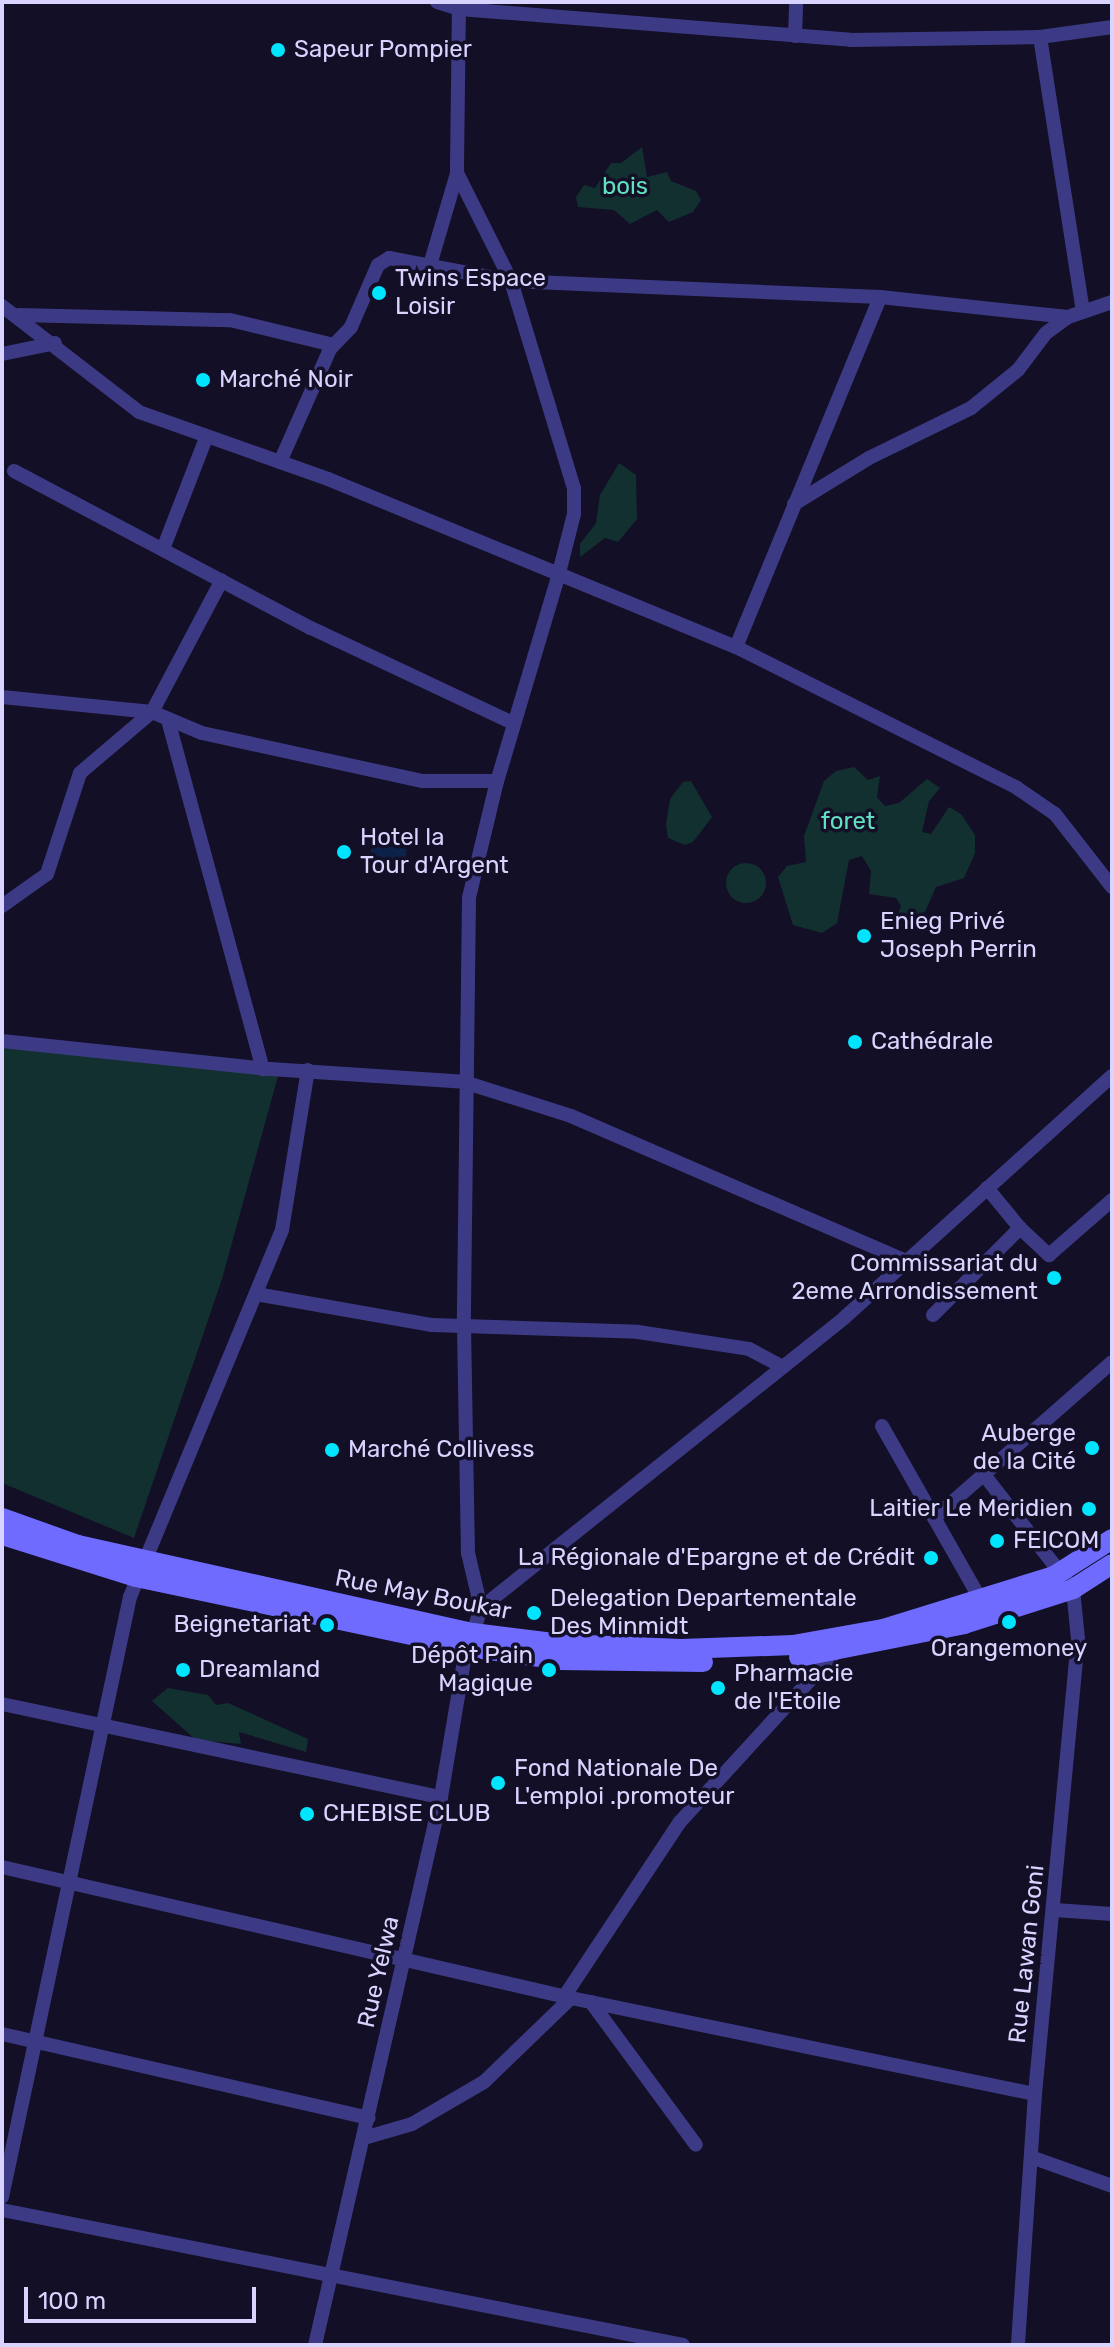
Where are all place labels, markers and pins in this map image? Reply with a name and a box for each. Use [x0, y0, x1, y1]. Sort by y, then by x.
place label: Sapeur Pompier [294, 36, 472, 64]
marker: Sapeur Pompier [269, 41, 287, 59]
place label: Twins Espace Loisir [395, 265, 546, 321]
marker: Twins Espace Loisir [370, 284, 388, 302]
place label: Marché Noir [219, 366, 353, 394]
marker: Marché Noir [194, 371, 212, 389]
place label: Hotel la Tour d'Argent [360, 824, 509, 880]
marker: Hotel la Tour d'Argent [335, 843, 353, 861]
place label: Enieg Privé Joseph Perrin [880, 908, 1037, 964]
marker: Enieg Privé Joseph Perrin [855, 927, 873, 945]
place label: Cathédrale [871, 1028, 993, 1056]
marker: Cathédrale [846, 1033, 864, 1051]
place label: Commissariat du 2eme Arrondissement [791, 1250, 1038, 1306]
marker: Commissariat du 2eme Arrondissement [1045, 1269, 1063, 1287]
place label: Auberge de la Cité [973, 1420, 1076, 1476]
place label: Marché Collivess [348, 1436, 534, 1464]
marker: Auberge de la Cité [1083, 1439, 1101, 1457]
marker: Marché Collivess [323, 1441, 341, 1459]
place label: Laitier Le Meridien [869, 1495, 1073, 1523]
marker: Laitier Le Meridien [1080, 1500, 1098, 1518]
place label: FEICOM [1013, 1527, 1099, 1555]
marker: FEICOM [988, 1532, 1006, 1550]
place label: La Régionale d'Epargne et de Crédit [518, 1544, 915, 1572]
marker: La Régionale d'Epargne et de Crédit [922, 1549, 940, 1567]
place label: Delegation Departementale Des Minmidt [550, 1585, 857, 1641]
marker: Delegation Departementale Des Minmidt [525, 1604, 543, 1622]
place label: Beignetariat [173, 1611, 311, 1639]
marker: Orangemoney [1000, 1613, 1018, 1631]
marker: Beignetariat [318, 1616, 336, 1634]
place label: Orangemoney [931, 1635, 1087, 1663]
place label: Dépôt Pain Magique [411, 1642, 533, 1698]
place label: Dreamland [199, 1656, 320, 1684]
place label: Pharmacie de l'Etoile [734, 1660, 853, 1716]
marker: Dreamland [174, 1661, 192, 1679]
marker: Dépôt Pain Magique [540, 1661, 558, 1679]
marker: Pharmacie de l'Etoile [709, 1679, 727, 1697]
place label: Fond Nationale De L'emploi .promoteur [514, 1755, 734, 1811]
marker: Fond Nationale De L'emploi .promoteur [489, 1774, 507, 1792]
place label: CHEBISE CLUB [323, 1800, 491, 1828]
marker: CHEBISE CLUB [298, 1805, 316, 1823]

